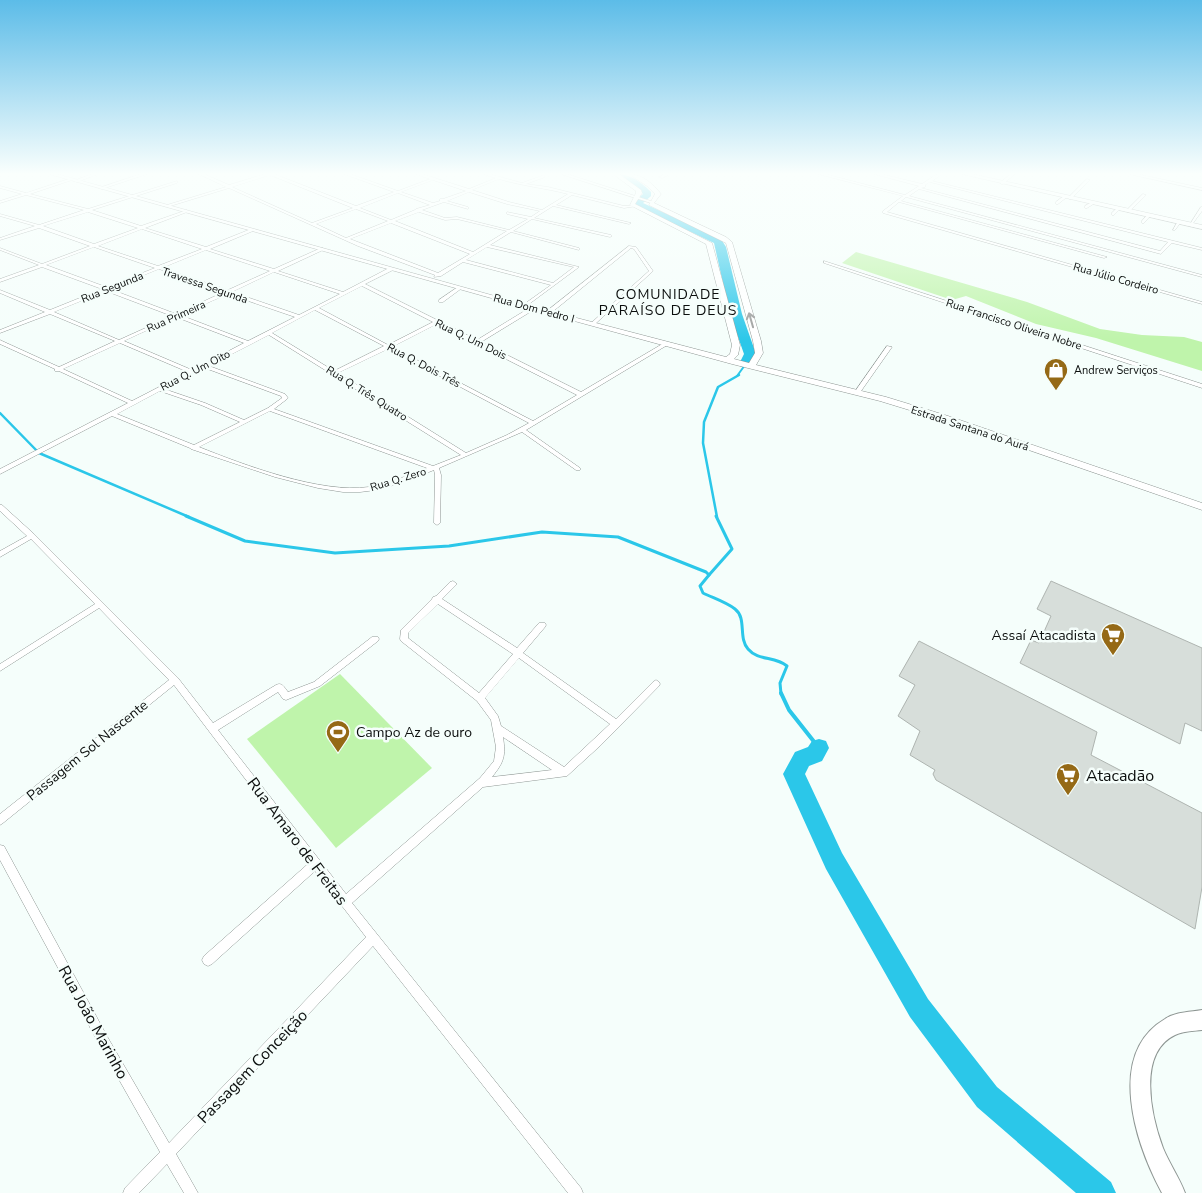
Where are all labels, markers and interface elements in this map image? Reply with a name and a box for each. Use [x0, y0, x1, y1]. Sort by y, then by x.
street label: Rua Júlio Cordeiro [1071, 259, 1160, 298]
street label: Travessa Segunda [160, 264, 250, 307]
street label: Rua Segunda [79, 268, 146, 307]
district label: COMUNIDADE PARAÍSO DE DEUS [599, 285, 737, 320]
street label: Rua Dom Pedro I [492, 290, 576, 327]
street label: Rua Francisco Oliveira Nobre [944, 295, 1084, 354]
street label: Rua Primeira [144, 297, 208, 336]
one-way arrow [746, 312, 756, 328]
street label: Rua Q. Um Dois [432, 316, 509, 363]
street label: Rua Q. Dois Três [384, 340, 463, 391]
street label: Rua Q. Um Oito [158, 346, 233, 395]
shop icon: Andrew Serviços [1043, 357, 1069, 391]
street label: Rua Q. Três Quatro [323, 362, 410, 425]
place label: Andrew Serviços [1074, 363, 1158, 378]
street label: Estrada Santana do Aurá [909, 402, 1031, 455]
street label: Rua Q. Zero [368, 464, 428, 495]
supermarket icon: Assaí Atacadista [1100, 622, 1126, 656]
place label: Assaí Atacadista [992, 626, 1096, 645]
street label: Passagem Sol Nascente [23, 696, 152, 805]
sports icon: Campo Az de ouro [325, 719, 351, 753]
place label: Campo Az de ouro [356, 723, 472, 742]
supermarket icon: Atacadão [1055, 762, 1081, 796]
place label: Atacadão [1086, 765, 1154, 787]
street label: Rua Amaro de Freitas [242, 773, 353, 910]
street label: Rua João Marinho [53, 962, 133, 1083]
street label: Passagem Conceição [193, 1005, 313, 1128]

